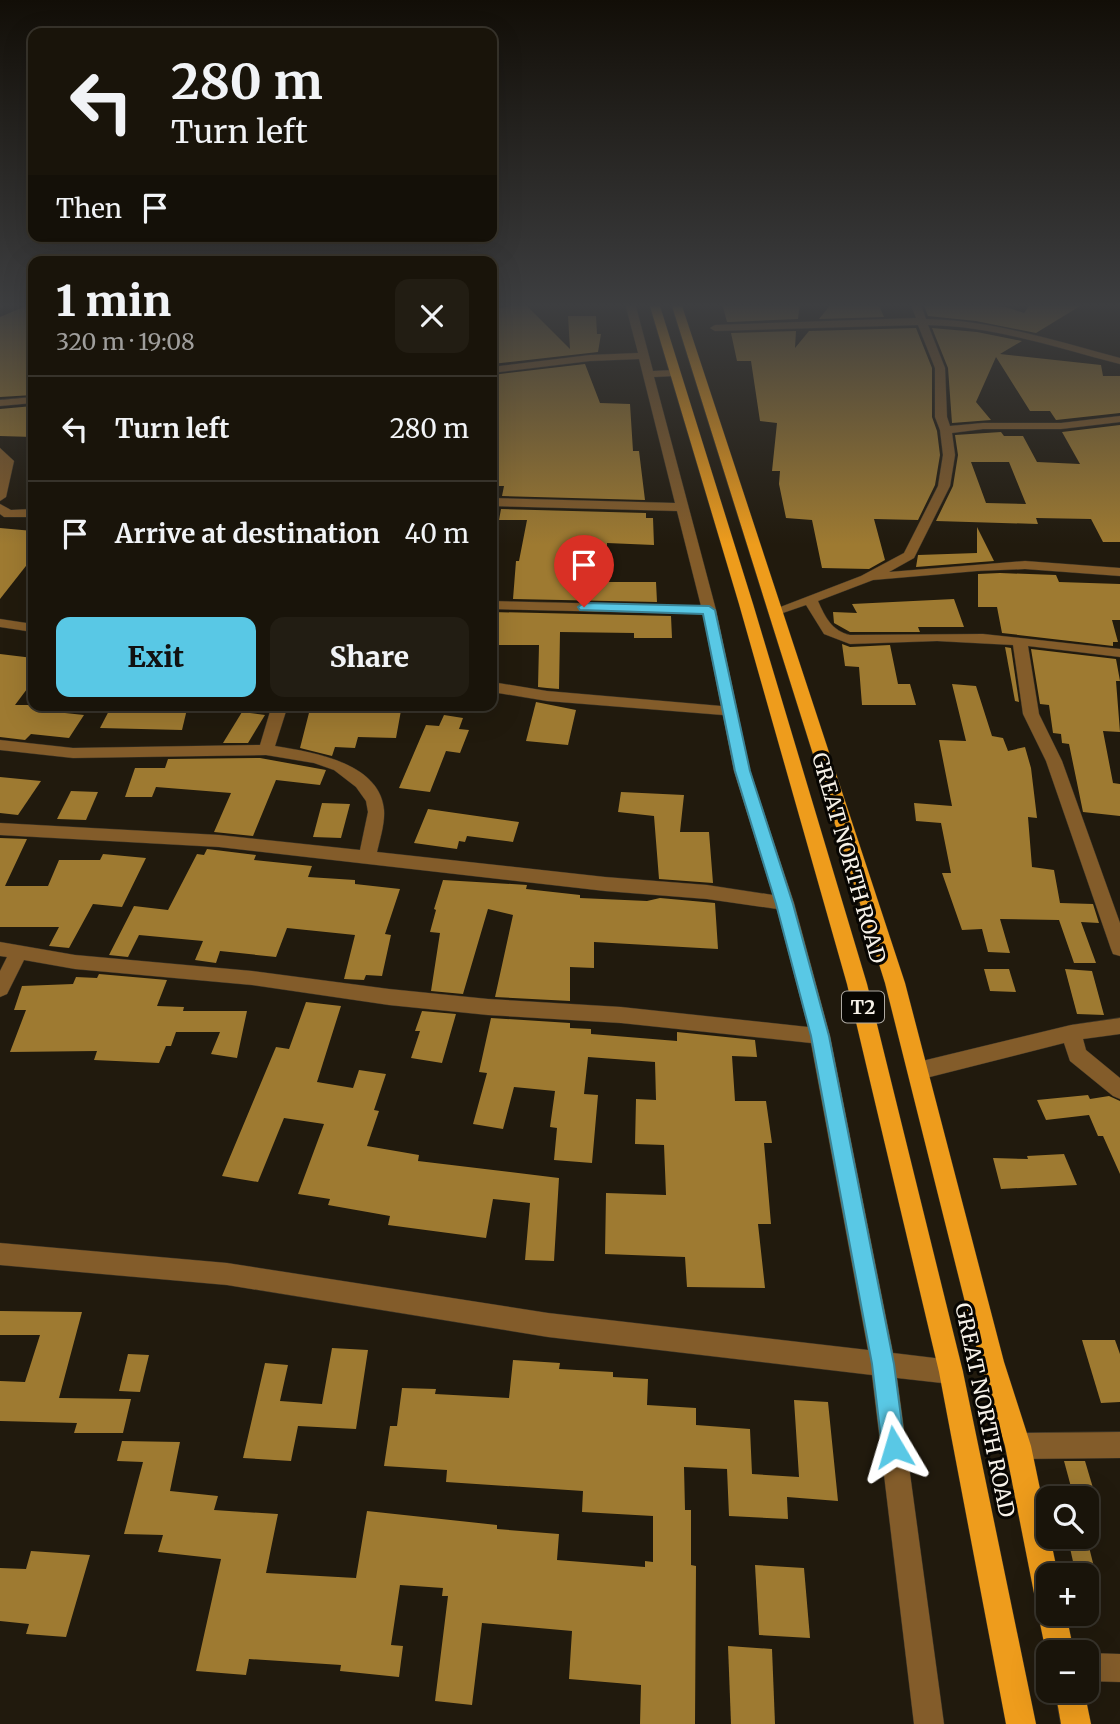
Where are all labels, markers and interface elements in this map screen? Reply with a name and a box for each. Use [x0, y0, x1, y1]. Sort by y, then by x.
text: 280 m [171, 51, 323, 112]
icon: left [56, 56, 147, 147]
text: Turn left [171, 112, 308, 152]
icon: arrive [136, 189, 174, 227]
text: Then [56, 192, 122, 225]
text: 1 min [56, 275, 171, 327]
button: close [395, 279, 469, 353]
text: 320 m · 19:08 [56, 327, 195, 356]
icon: left [56, 410, 94, 448]
text: Turn left [115, 412, 229, 445]
text: 280 m [390, 412, 469, 445]
icon: arrive [56, 515, 94, 553]
text: Arrive at destination [115, 517, 380, 550]
text: 40 m [405, 517, 469, 550]
pin [554, 535, 614, 607]
icon: arrive [565, 546, 603, 584]
button: Exit [56, 617, 256, 697]
button: Share [270, 617, 469, 697]
street label: GREAT NORTH ROAD [806, 749, 892, 967]
road number: T2 [842, 992, 884, 1023]
street label: GREAT NORTH ROAD [949, 1300, 1021, 1520]
position arrow [857, 1410, 931, 1484]
map controls [1036, 1486, 1099, 1703]
button: search [1036, 1486, 1099, 1549]
button: + [1036, 1563, 1099, 1626]
button: − [1036, 1640, 1099, 1703]

